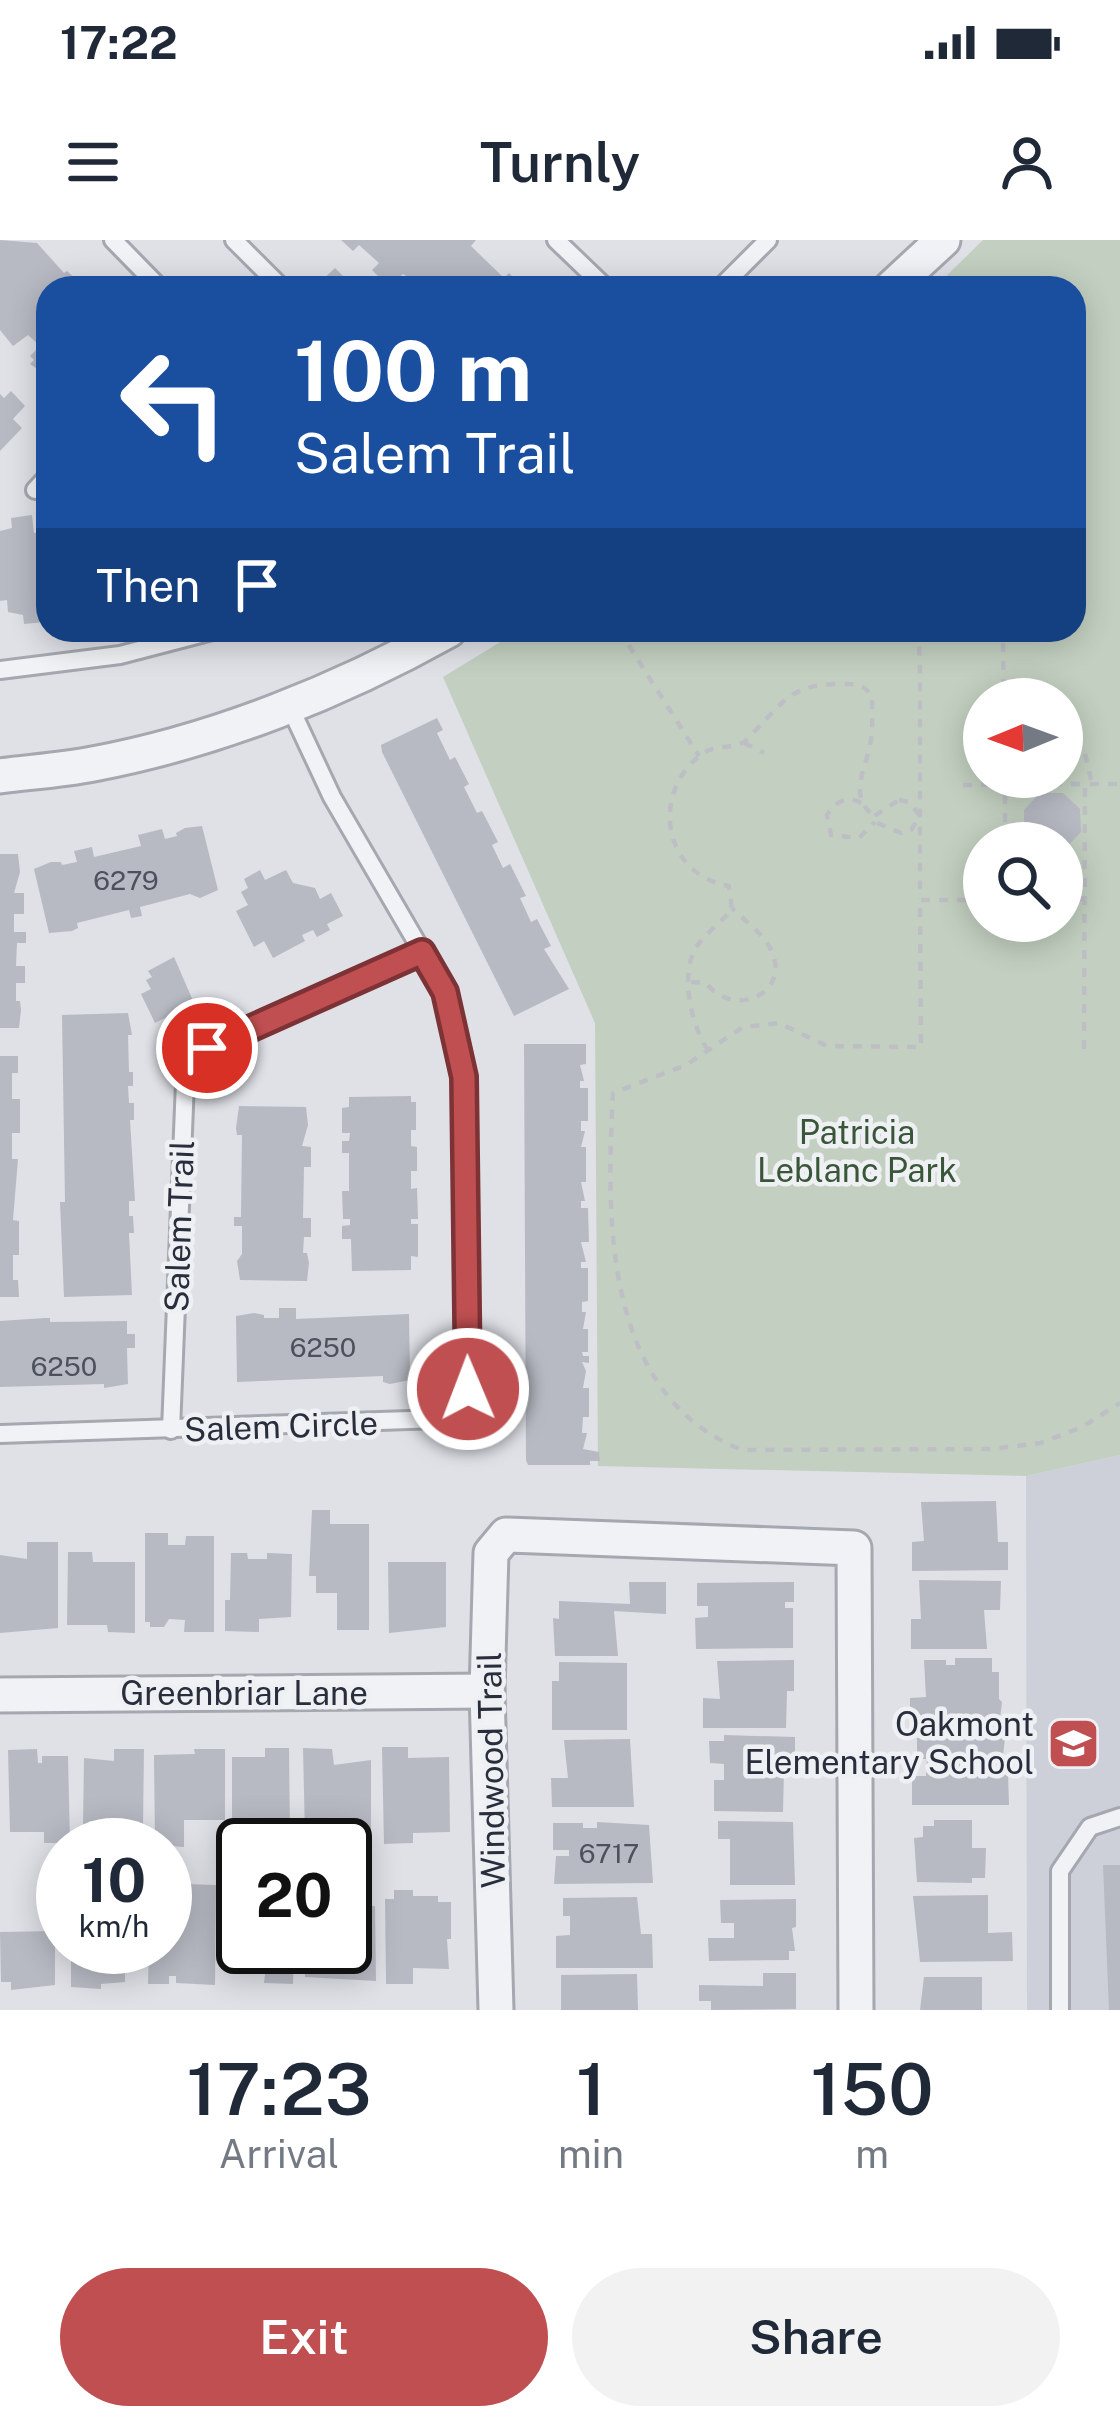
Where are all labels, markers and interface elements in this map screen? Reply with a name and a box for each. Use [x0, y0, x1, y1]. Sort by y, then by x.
text: 17:22 [60, 16, 178, 69]
icon: menu [60, 129, 126, 195]
icon: person [994, 129, 1060, 195]
text: Turnly [480, 131, 640, 194]
text: 100 m [294, 321, 532, 420]
icon: left [96, 324, 252, 480]
text: Salem Trail [294, 422, 576, 485]
icon: arrive [224, 552, 290, 618]
text: Then [96, 559, 200, 612]
north arrow [963, 678, 1083, 798]
map controls [963, 678, 1083, 942]
button: search [963, 822, 1083, 942]
house number: 6279 [93, 864, 159, 896]
pin [156, 997, 258, 1099]
icon: arrive [174, 1015, 240, 1081]
park label: Patricia Leblanc Park [757, 1113, 957, 1189]
street label: Salem Trail [157, 1139, 201, 1313]
position arrow [405, 1326, 531, 1452]
house number: 6250 [290, 1331, 356, 1363]
house number: 6250 [31, 1350, 97, 1382]
street label: Salem Circle [183, 1404, 379, 1448]
street label: Windwood Trail [470, 1651, 512, 1889]
street label: Greenbriar Lane [120, 1674, 368, 1712]
place label: Oakmont Elementary School [744, 1705, 1034, 1781]
school or university icon: Oakmont Elementary School [1045, 1715, 1101, 1771]
speed limit sign: 20 [216, 1818, 372, 1974]
house number: 6717 [579, 1837, 639, 1869]
text: 10 [82, 1845, 146, 1916]
text: km/h [79, 1908, 149, 1944]
text: 17:23 [186, 2047, 371, 2131]
text: 1 [576, 2047, 606, 2131]
text: 150 [811, 2047, 933, 2131]
text: Arrival [219, 2131, 339, 2177]
text: min [558, 2131, 624, 2177]
text: m [855, 2131, 889, 2177]
button: Exit [60, 2268, 548, 2406]
button: Share [572, 2268, 1060, 2406]

